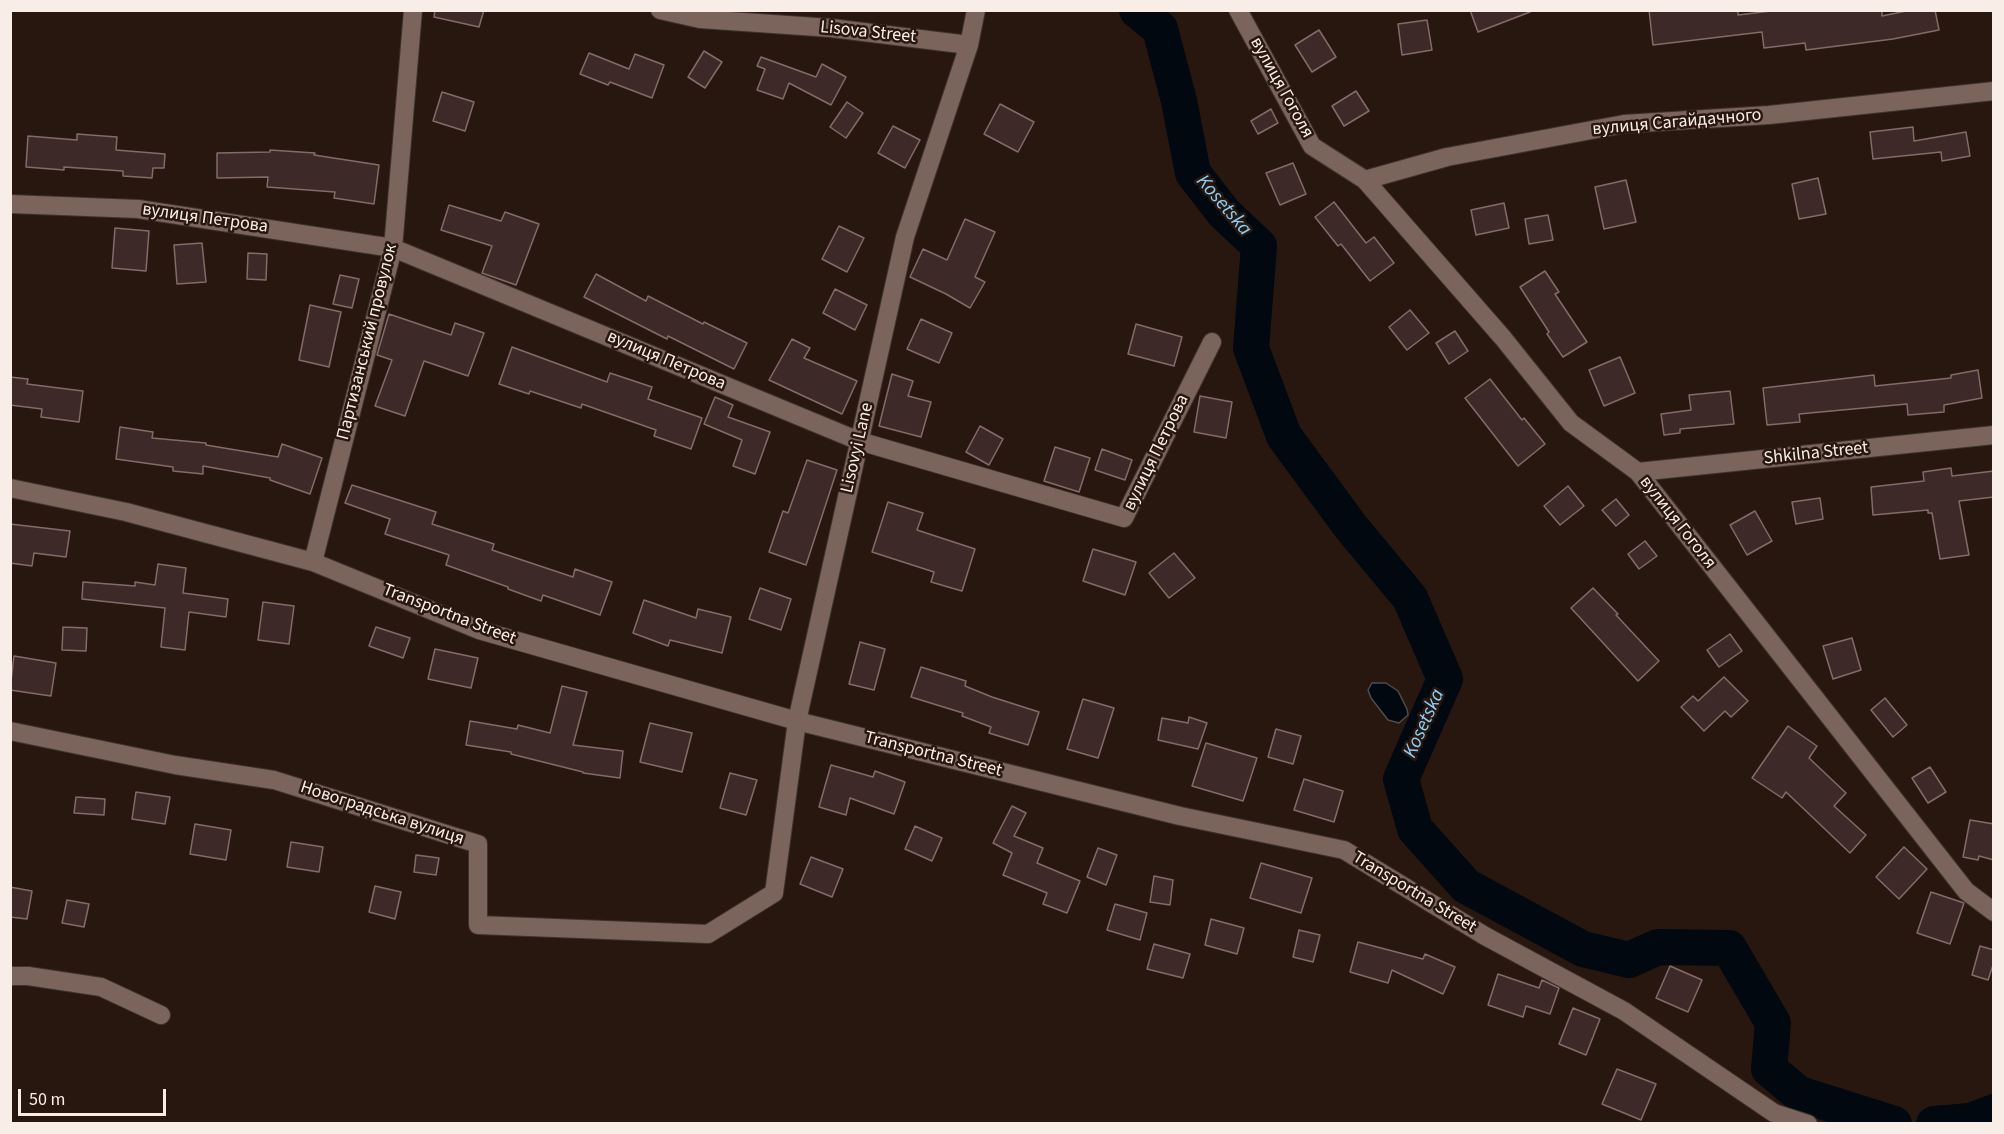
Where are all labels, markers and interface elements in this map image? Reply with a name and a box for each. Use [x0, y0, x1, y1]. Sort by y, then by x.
street label: Lisova Street [819, 17, 917, 49]
street label: вулиця Гоголя [1244, 34, 1318, 142]
street label: вулиця Сагайдачного [1592, 105, 1762, 141]
water label: Kosetska [1190, 171, 1256, 241]
street label: вулиця Петрова [141, 199, 269, 239]
street label: Партизанський провулок [333, 242, 403, 442]
street label: вулиця Петрова [604, 326, 728, 396]
street label: вулиця Петрова [1120, 391, 1194, 515]
street label: Lisovyi Lane [837, 401, 879, 495]
street label: Shkilna Street [1763, 438, 1869, 470]
street label: вулиця Гоголя [1634, 472, 1720, 574]
street label: Transportna Street [379, 580, 519, 650]
water label: Kosetska [1399, 686, 1451, 762]
street label: Transportna Street [862, 727, 1004, 783]
street label: Новоградська вулиця [297, 777, 467, 851]
street label: Transportna Street [1348, 847, 1480, 939]
scale bar [21, 1077, 170, 1115]
text: 50 m [29, 1087, 65, 1112]

